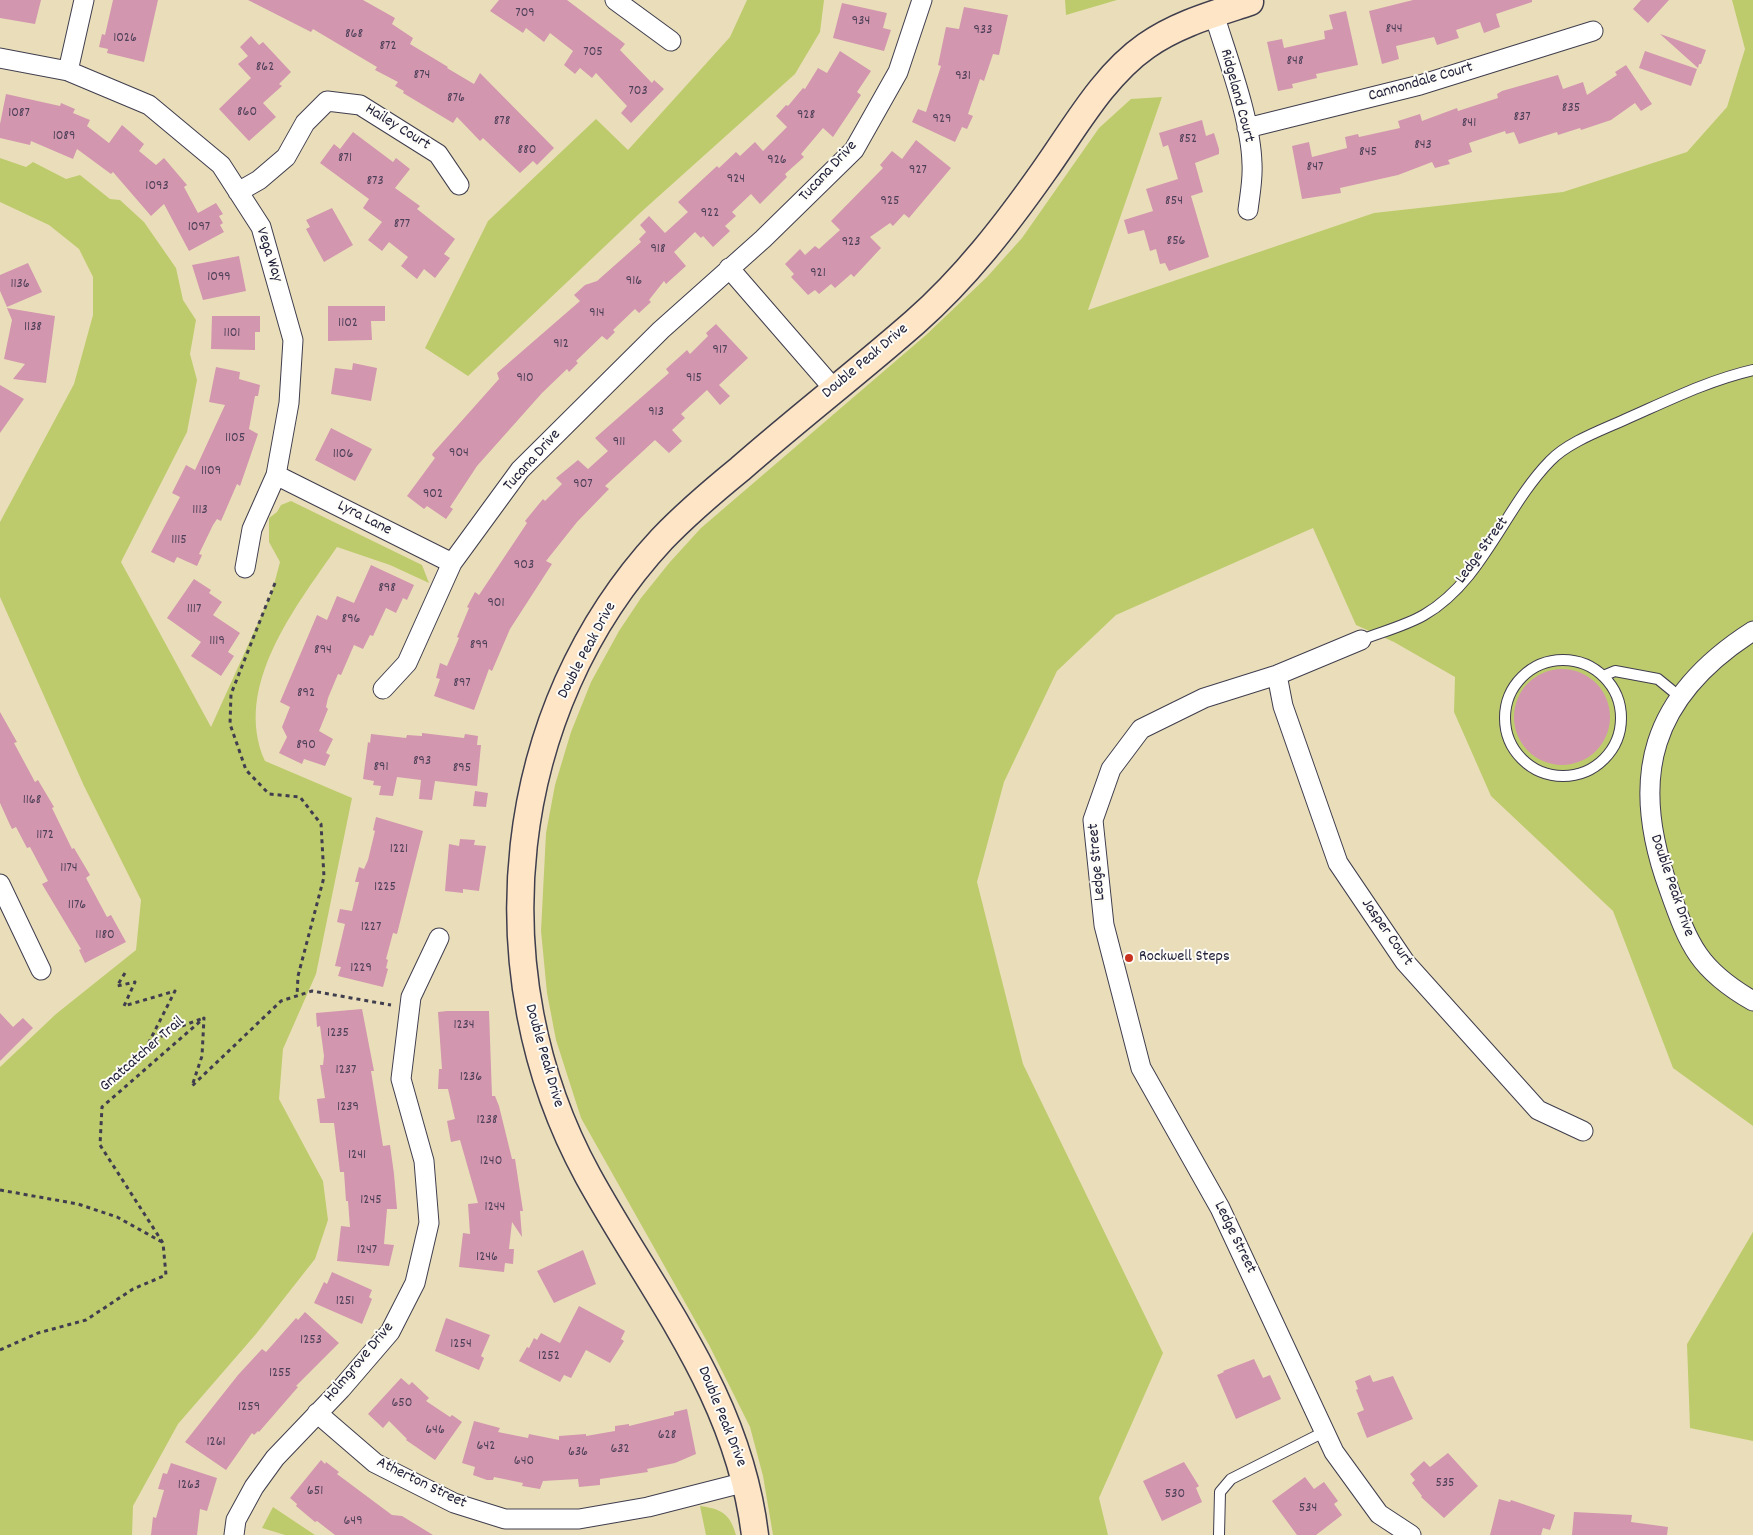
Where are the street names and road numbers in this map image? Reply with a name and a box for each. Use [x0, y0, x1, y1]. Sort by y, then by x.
street label: Ridgeland Court [1214, 47, 1258, 145]
street label: Cannondale Court [1366, 59, 1476, 107]
street label: Hailey Court [361, 100, 433, 156]
street label: Tucana Drive [796, 137, 862, 207]
street label: Vega Way [250, 225, 286, 285]
street label: Double Peak Drive [819, 320, 913, 404]
street label: Tucana Drive [500, 426, 566, 496]
street label: Lyra Lane [334, 497, 394, 541]
street label: Ledge Street [1452, 514, 1514, 588]
street label: Double Peak Drive [555, 599, 621, 703]
street label: Ledge Street [1085, 822, 1111, 902]
street label: Double Peak Drive [1645, 832, 1697, 940]
street label: Jasper Court [1356, 896, 1416, 970]
street label: Double Peak Drive [519, 1002, 567, 1110]
street label: Gnatcatcher Trail [97, 1013, 189, 1097]
street label: Ledge Street [1208, 1199, 1260, 1277]
street label: Holmgrove Drive [321, 1319, 399, 1407]
street label: Double Peak Drive [692, 1364, 750, 1470]
street label: Atherton Street [373, 1454, 469, 1514]

